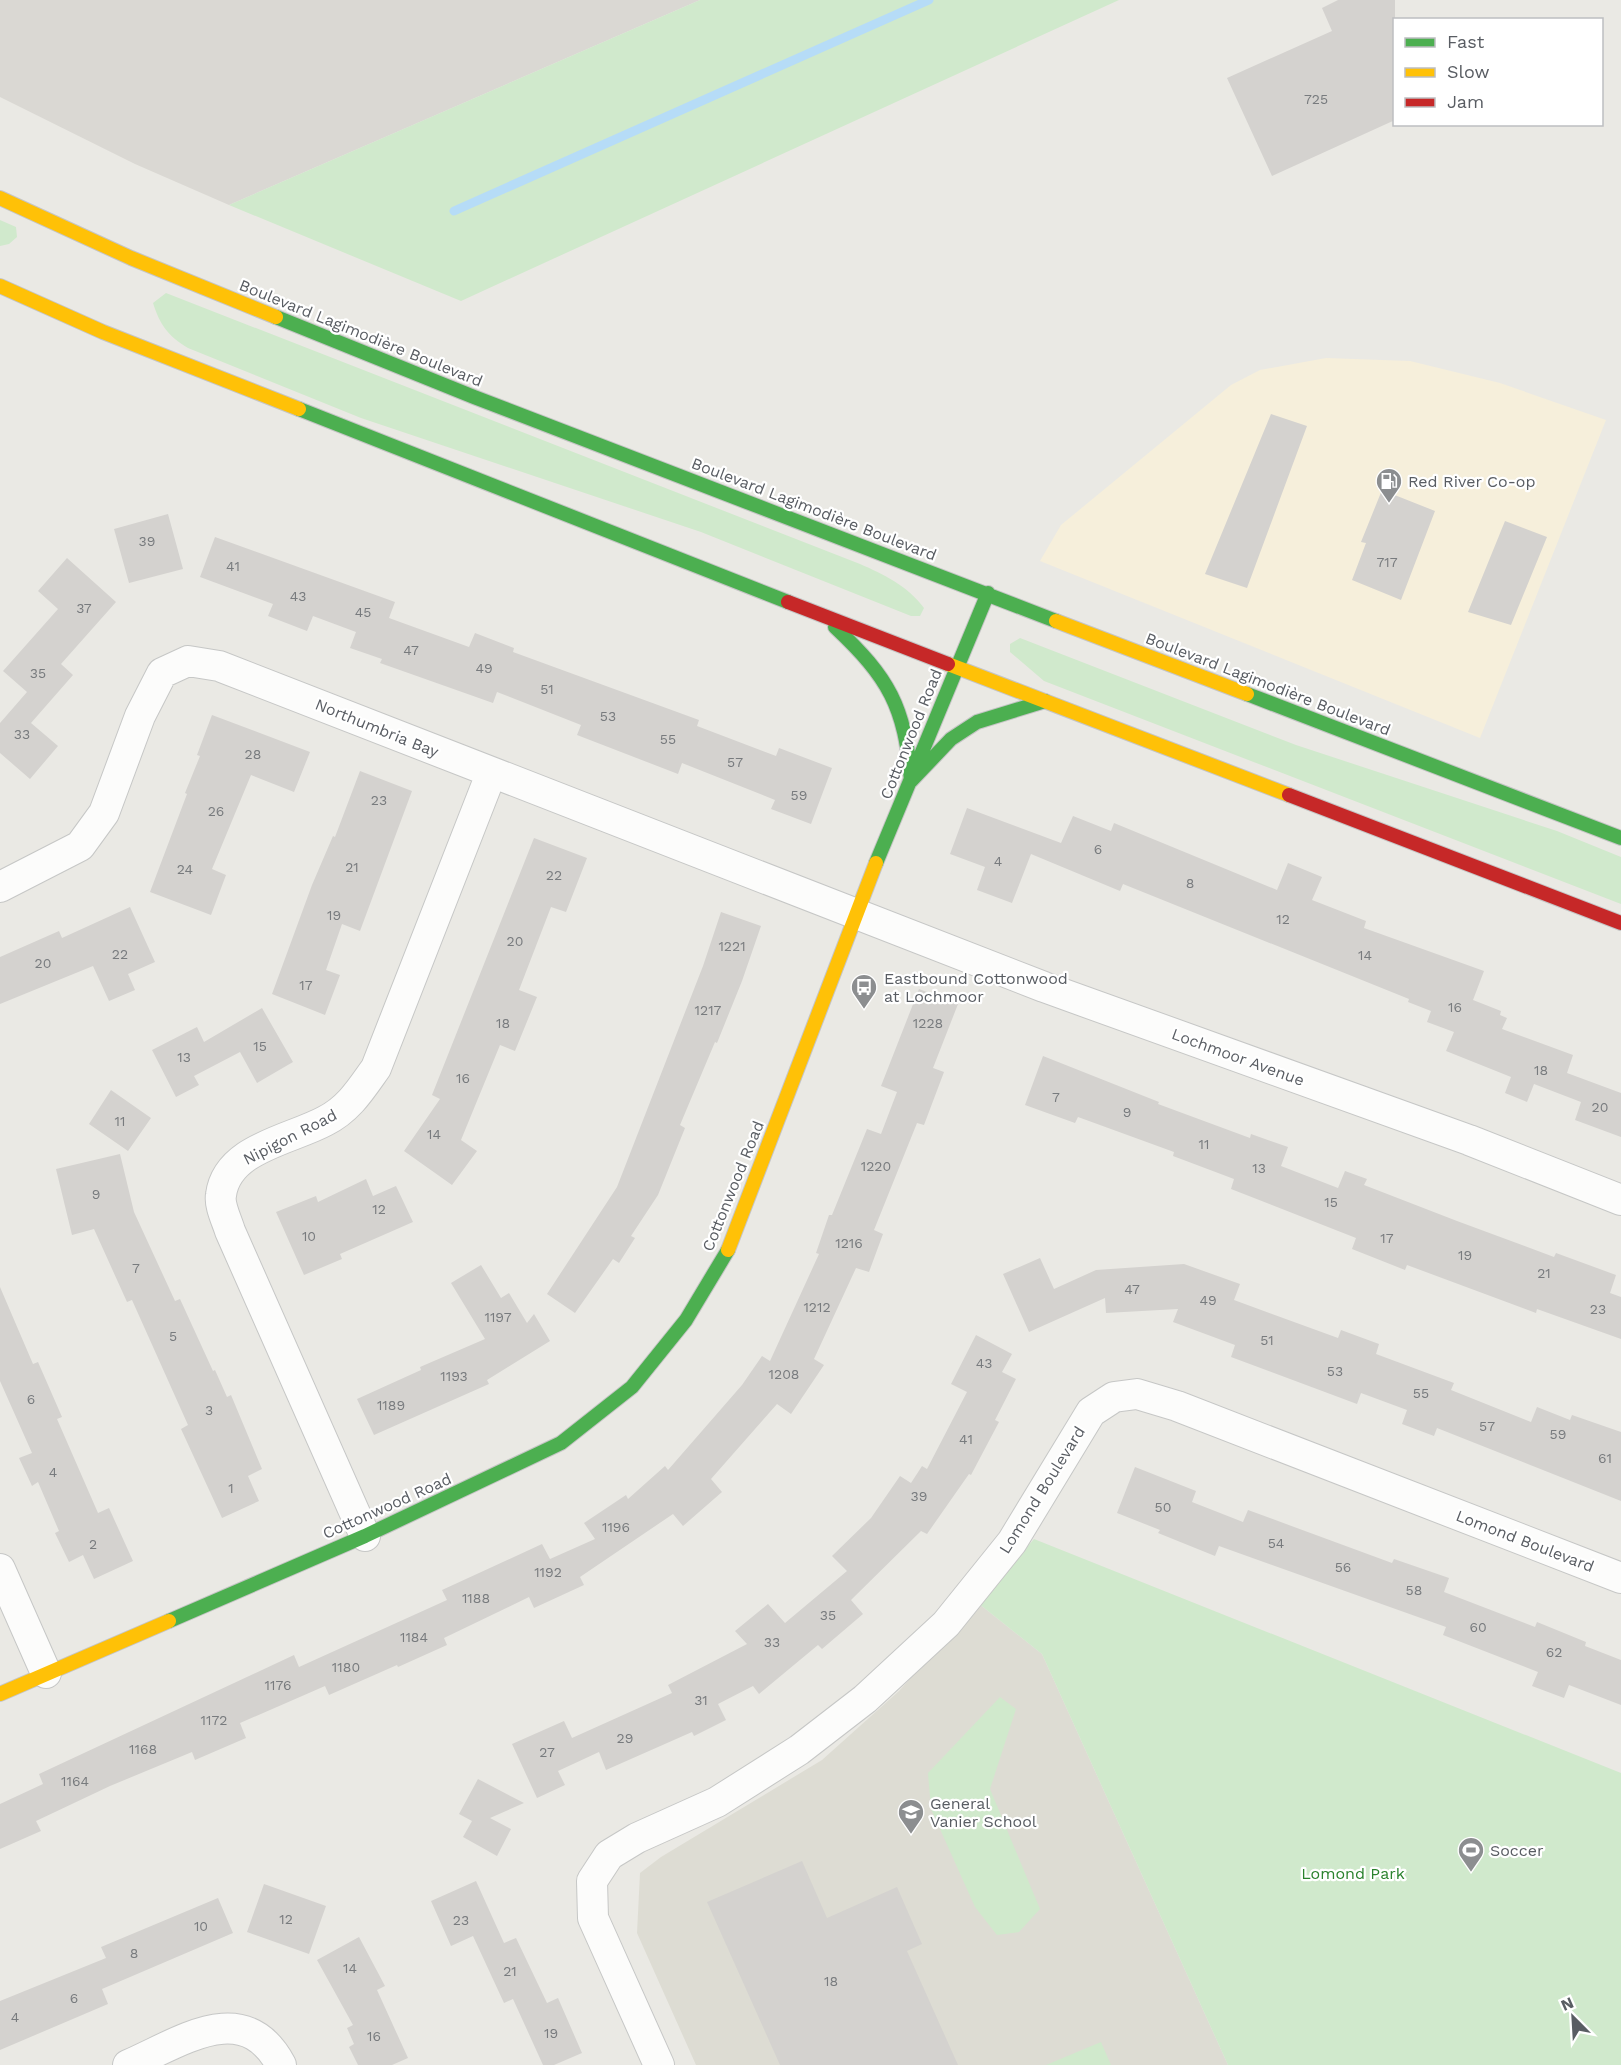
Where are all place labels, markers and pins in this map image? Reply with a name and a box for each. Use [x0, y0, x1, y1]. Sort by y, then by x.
fuel station icon: Red River Co-op [1374, 466, 1404, 504]
place label: Red River Co-op [1408, 472, 1535, 491]
place label: Eastbound Cottonwood at Lochmoor [884, 969, 1068, 1006]
bus stop icon: Eastbound Cottonwood at Lochmoor [849, 972, 879, 1010]
place label: General Vanier School [930, 1794, 1037, 1831]
school or university icon: General Vanier School [896, 1797, 926, 1835]
sports icon: Soccer [1456, 1835, 1486, 1873]
place label: Soccer [1490, 1841, 1544, 1860]

